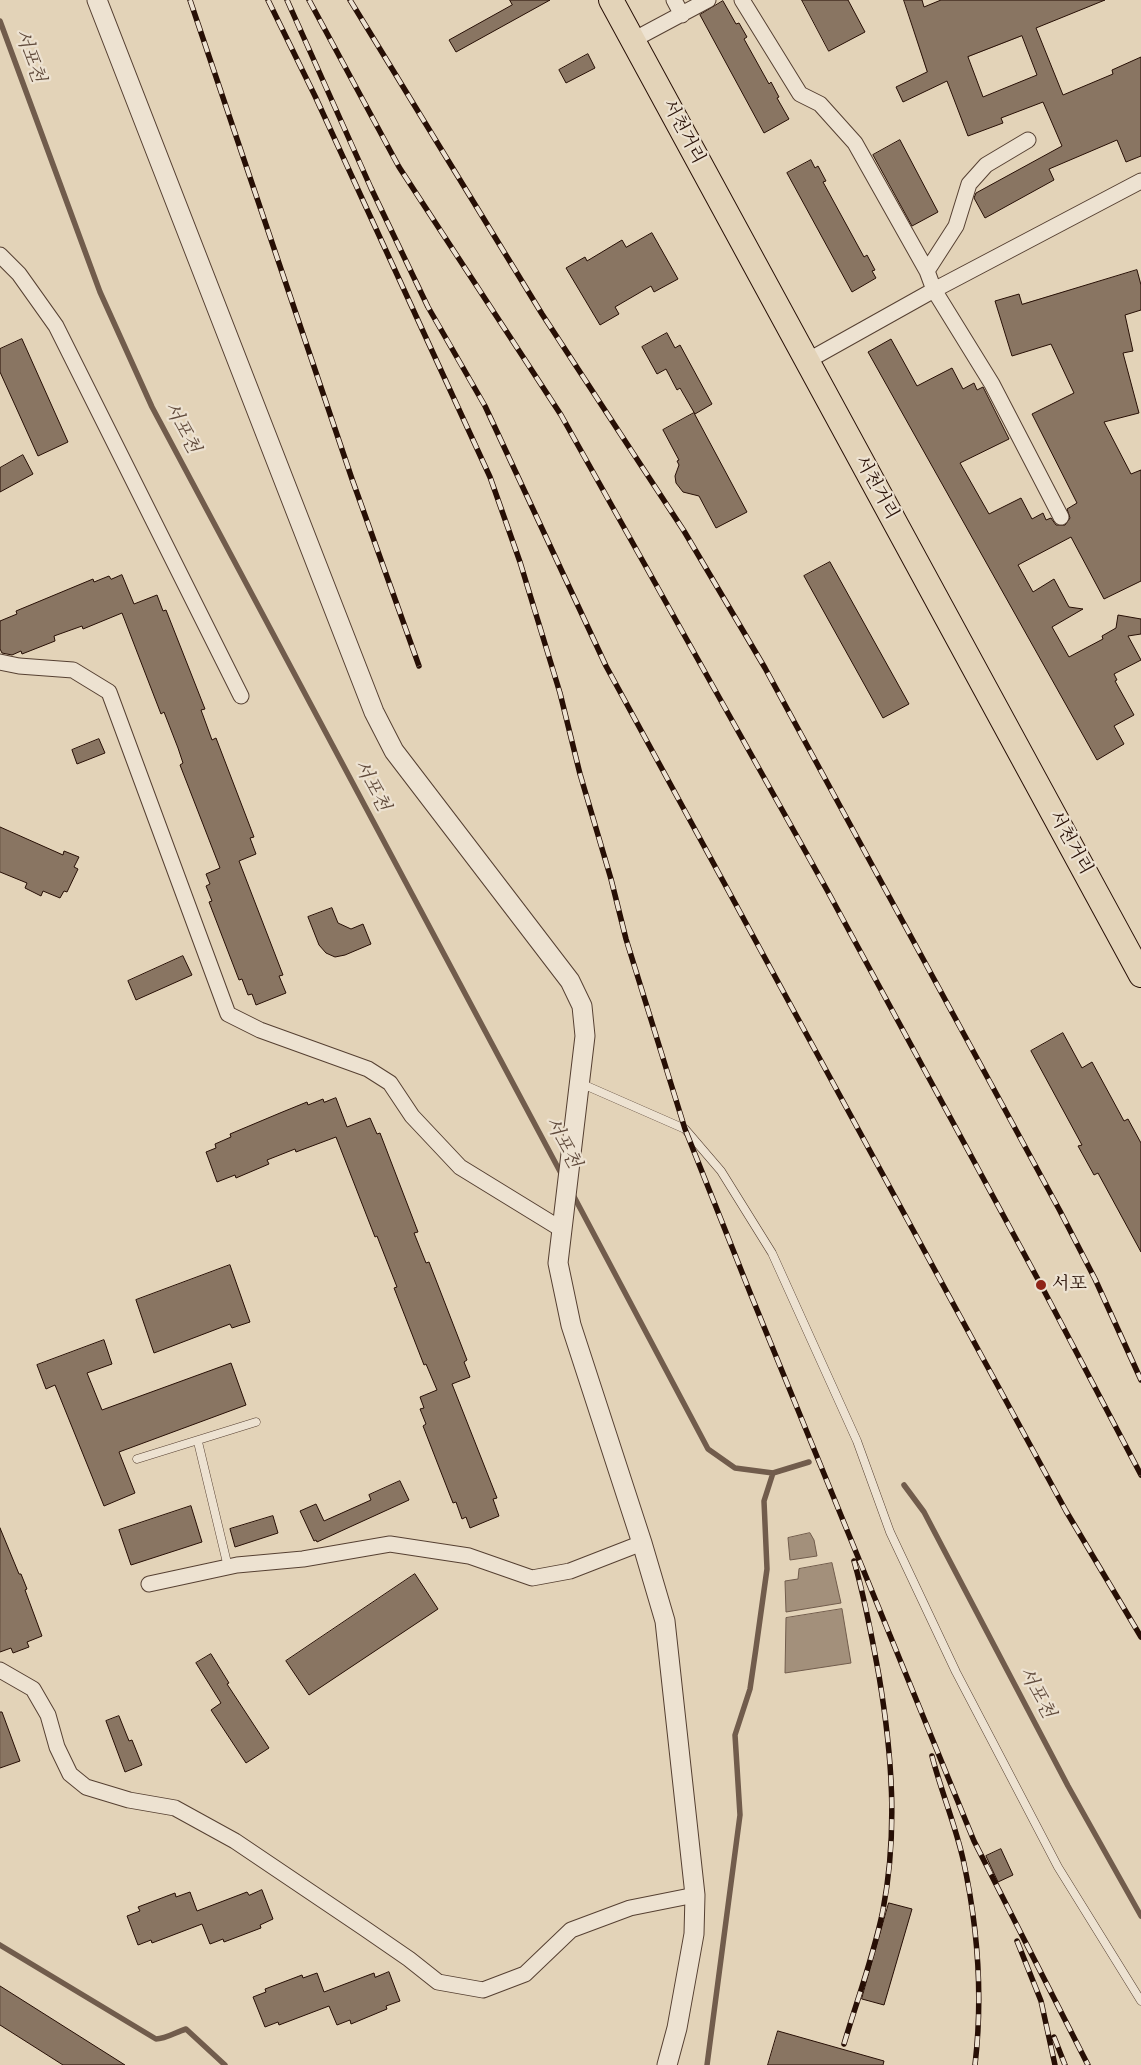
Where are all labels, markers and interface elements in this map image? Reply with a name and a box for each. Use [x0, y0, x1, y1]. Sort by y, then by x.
water label: 서포천 [9, 26, 49, 86]
street label: 서천거리 [657, 96, 709, 168]
water label: 서포천 [158, 398, 204, 458]
street label: 서천거리 [850, 452, 902, 524]
water label: 서포천 [348, 756, 394, 816]
street label: 서천거리 [1044, 807, 1096, 879]
water label: 서포천 [539, 1113, 585, 1173]
place label: 서포 [1052, 1274, 1087, 1296]
marker: 서포 [1034, 1278, 1048, 1292]
water label: 서포천 [1013, 1663, 1059, 1723]

